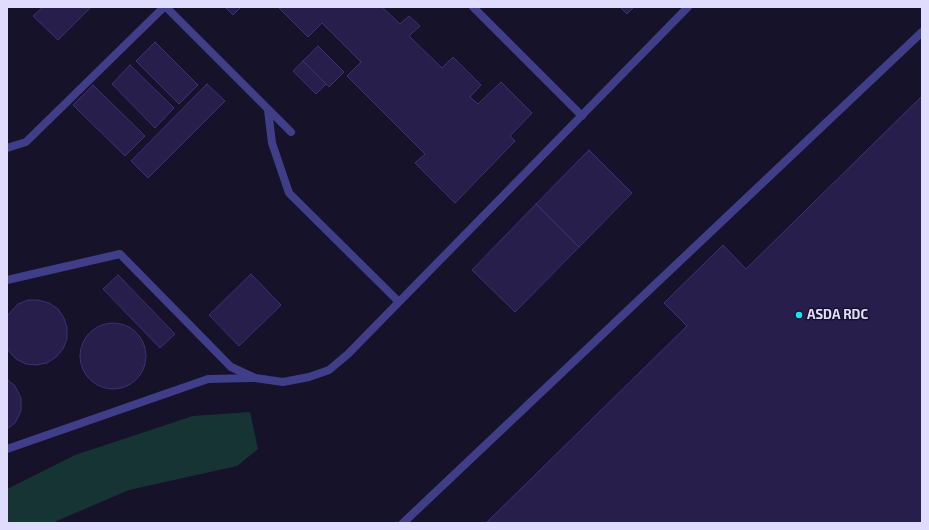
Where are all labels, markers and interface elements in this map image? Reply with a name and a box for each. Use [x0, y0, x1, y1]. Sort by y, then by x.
place label: ASDA RDC [807, 307, 868, 323]
marker: ASDA RDC [794, 310, 804, 320]

